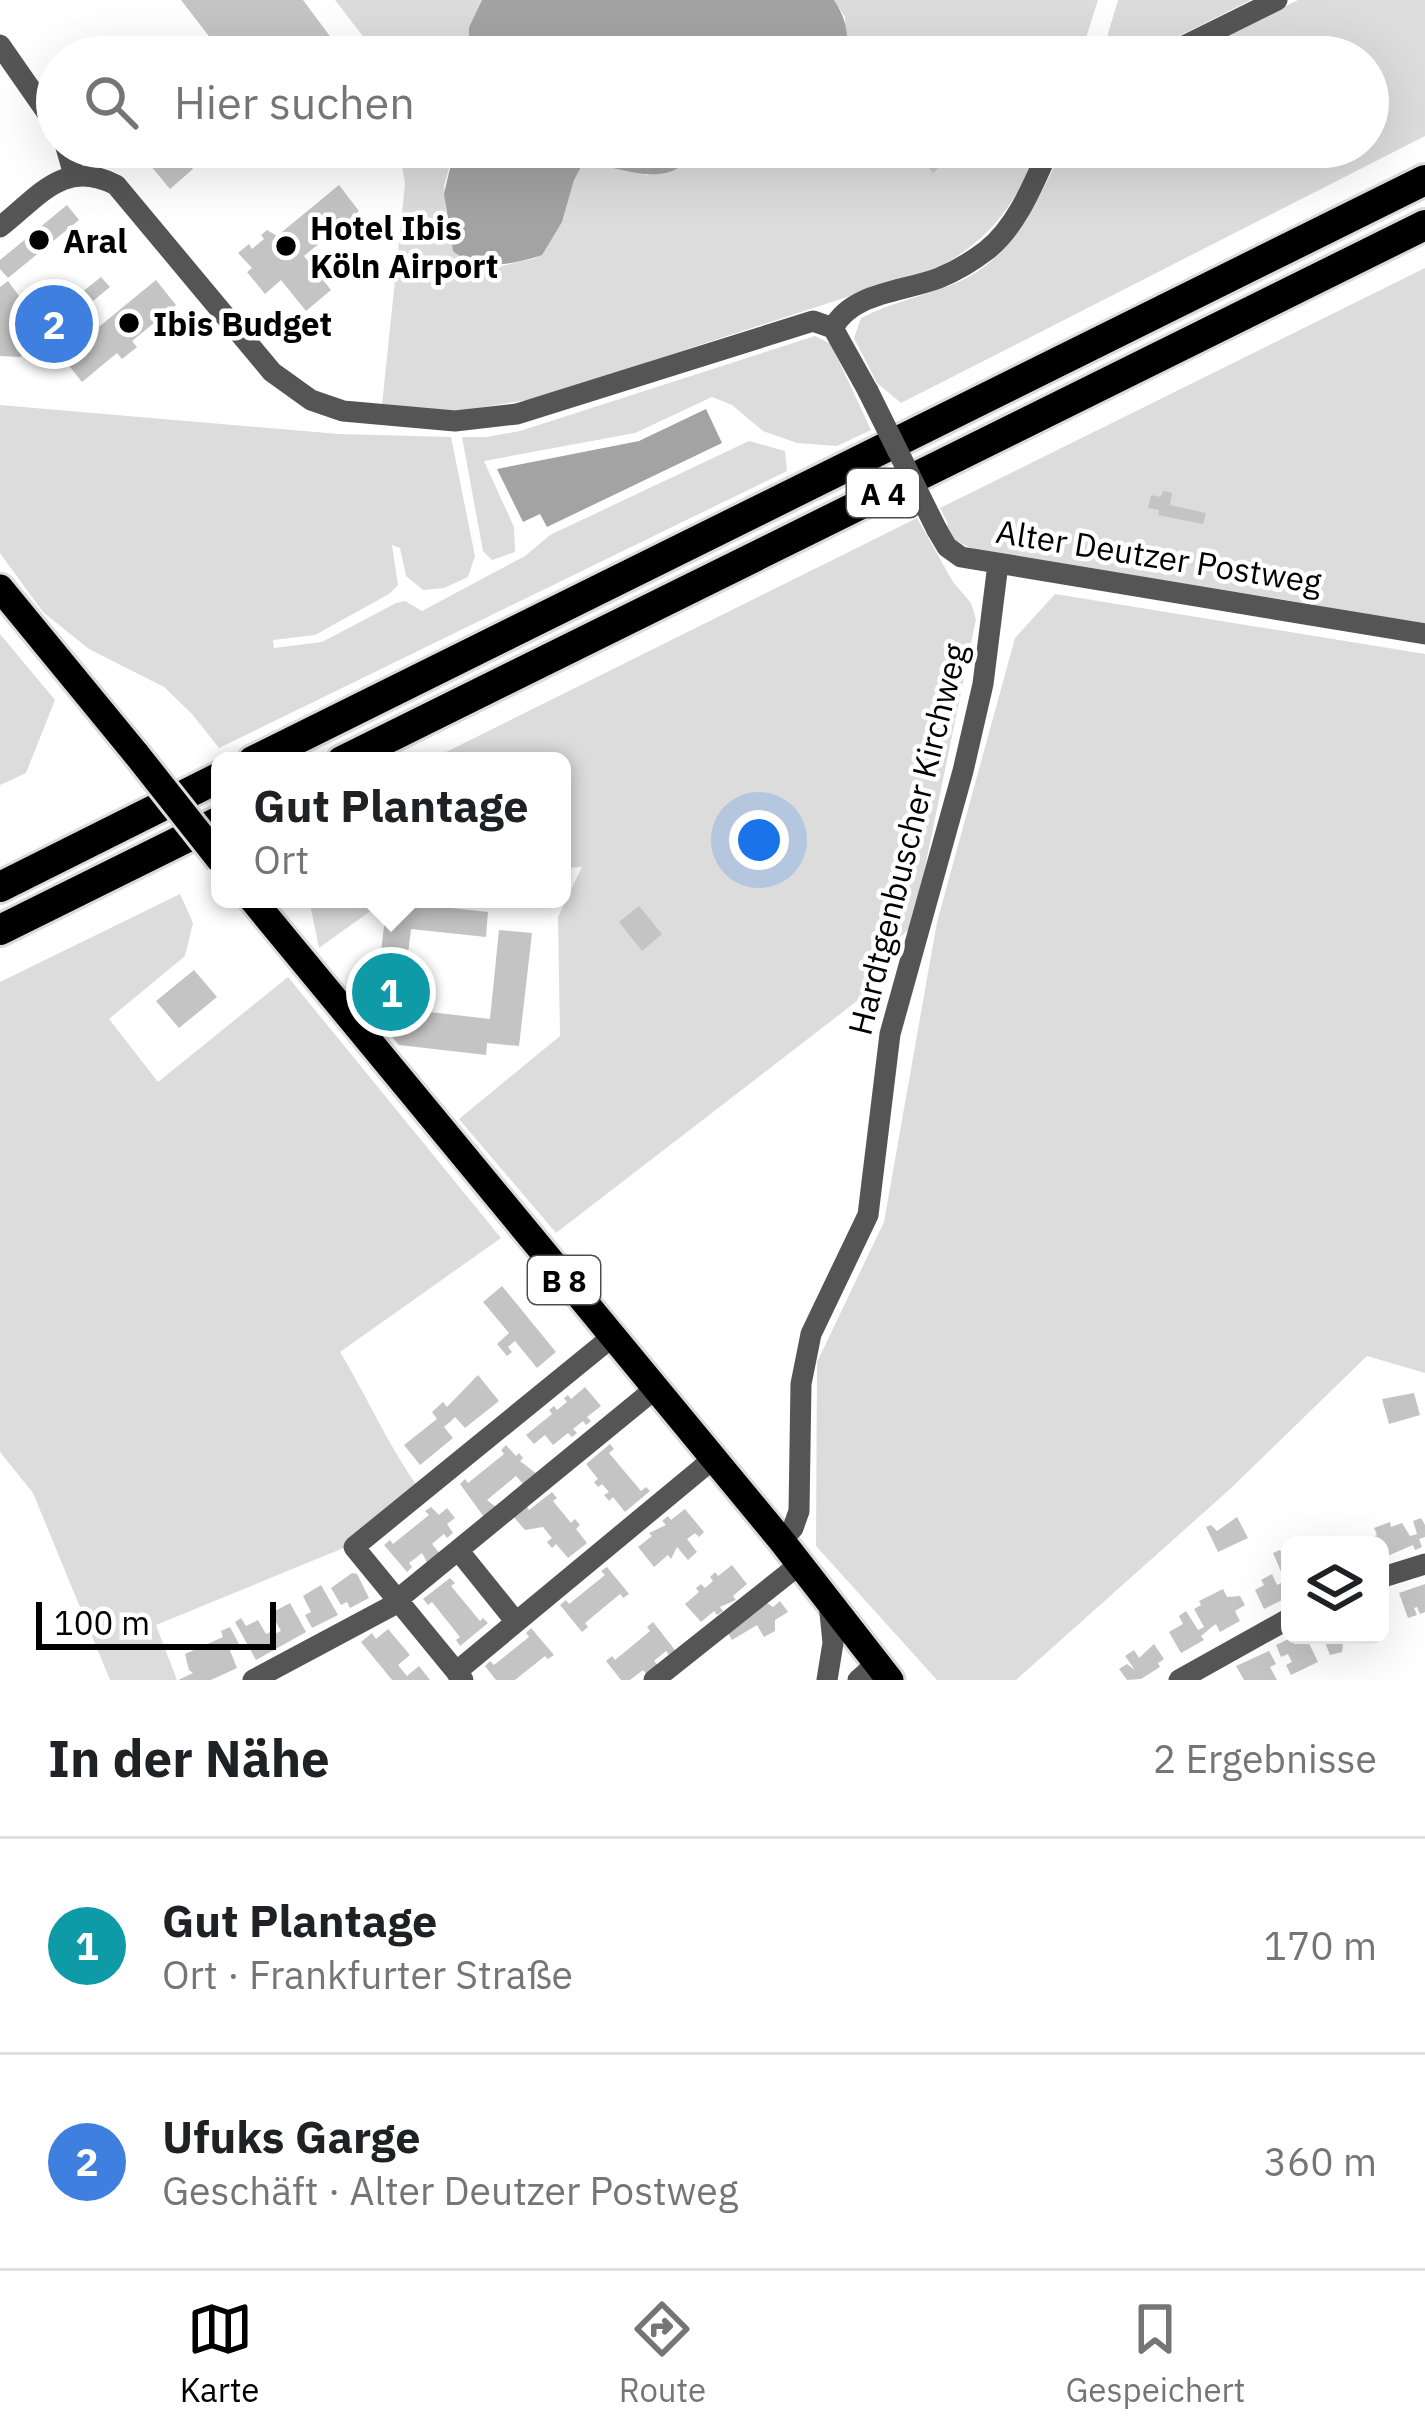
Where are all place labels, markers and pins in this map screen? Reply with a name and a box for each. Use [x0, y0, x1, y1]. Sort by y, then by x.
place label: Hotel Ibis Köln Airport [310, 206, 498, 287]
place label: Aral [63, 219, 127, 262]
marker: Aral [26, 227, 52, 253]
marker: Hotel Ibis Köln Airport [273, 233, 299, 259]
pin: 2 [15, 279, 93, 369]
place label: Ibis Budget [153, 302, 332, 345]
marker: Ibis Budget [116, 310, 142, 336]
pin: 1 [352, 947, 430, 1037]

